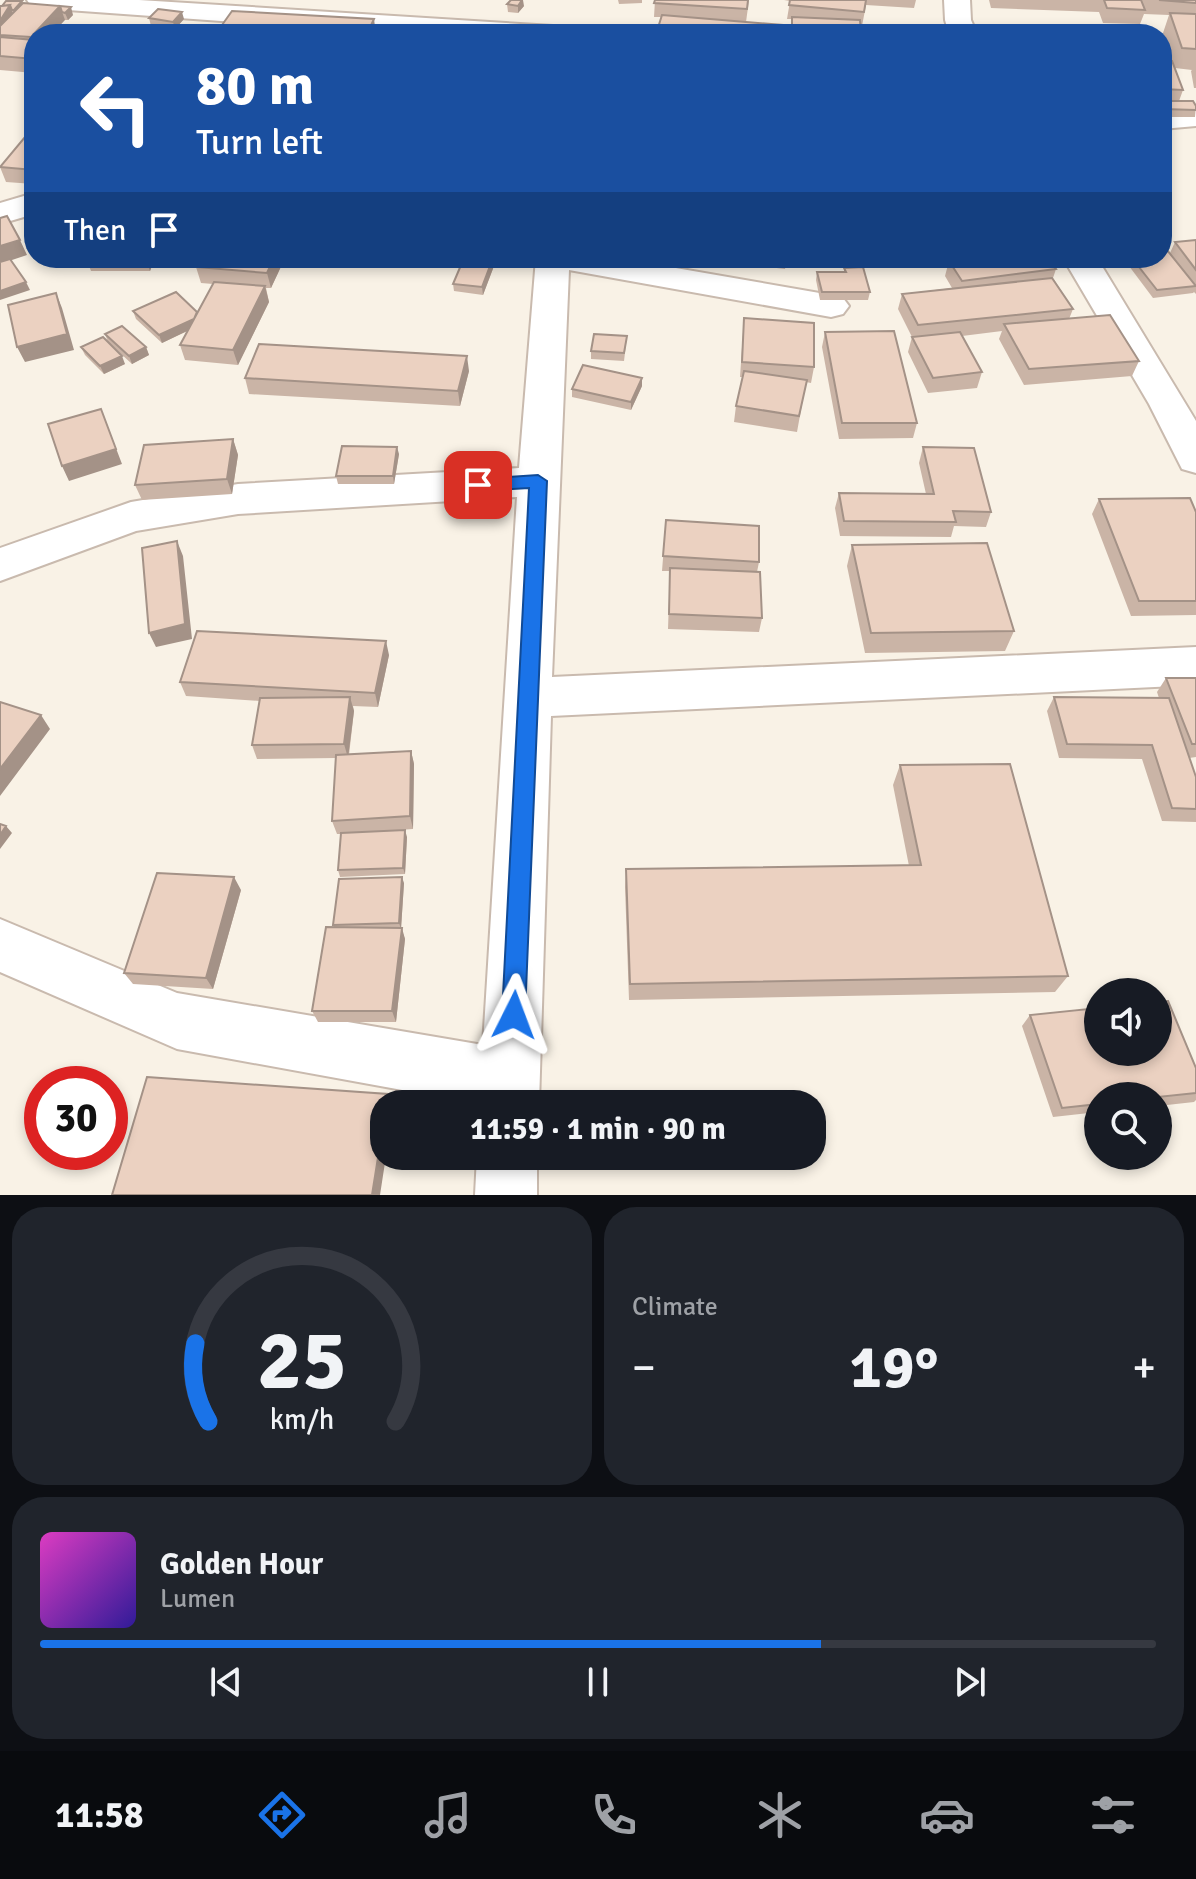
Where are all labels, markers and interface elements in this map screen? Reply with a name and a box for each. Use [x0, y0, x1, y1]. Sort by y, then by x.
text: 80 m [196, 51, 314, 120]
icon: left [64, 56, 168, 160]
text: Turn left [196, 120, 323, 165]
icon: arrive [142, 208, 186, 252]
text: Then [64, 212, 126, 249]
pin [444, 451, 512, 519]
icon: arrive [456, 463, 500, 507]
position arrow [472, 973, 556, 1057]
map controls [1084, 978, 1172, 1170]
button: sound [1084, 978, 1172, 1066]
speed limit sign: 30 [24, 1066, 128, 1170]
button: search [1084, 1082, 1172, 1170]
text: 11:59 · 1 min · 90 m [470, 1111, 726, 1148]
text: Climate [632, 1291, 718, 1323]
text: 25 [257, 1310, 347, 1412]
text: 19° [850, 1331, 938, 1405]
text: − [632, 1341, 656, 1395]
text: + [1132, 1341, 1156, 1395]
text: km/h [270, 1402, 334, 1437]
text: Golden Hour [160, 1546, 323, 1583]
text: Lumen [160, 1583, 235, 1615]
icon: previous [204, 1660, 248, 1704]
icon: pause [576, 1660, 620, 1704]
icon: next [948, 1660, 992, 1704]
icon: directions [254, 1787, 310, 1843]
icon: music [420, 1787, 476, 1843]
icon: phone [586, 1787, 642, 1843]
icon: climate [752, 1787, 808, 1843]
icon: car [919, 1787, 975, 1843]
icon: filters [1085, 1787, 1141, 1843]
text: 11:58 [55, 1793, 143, 1838]

